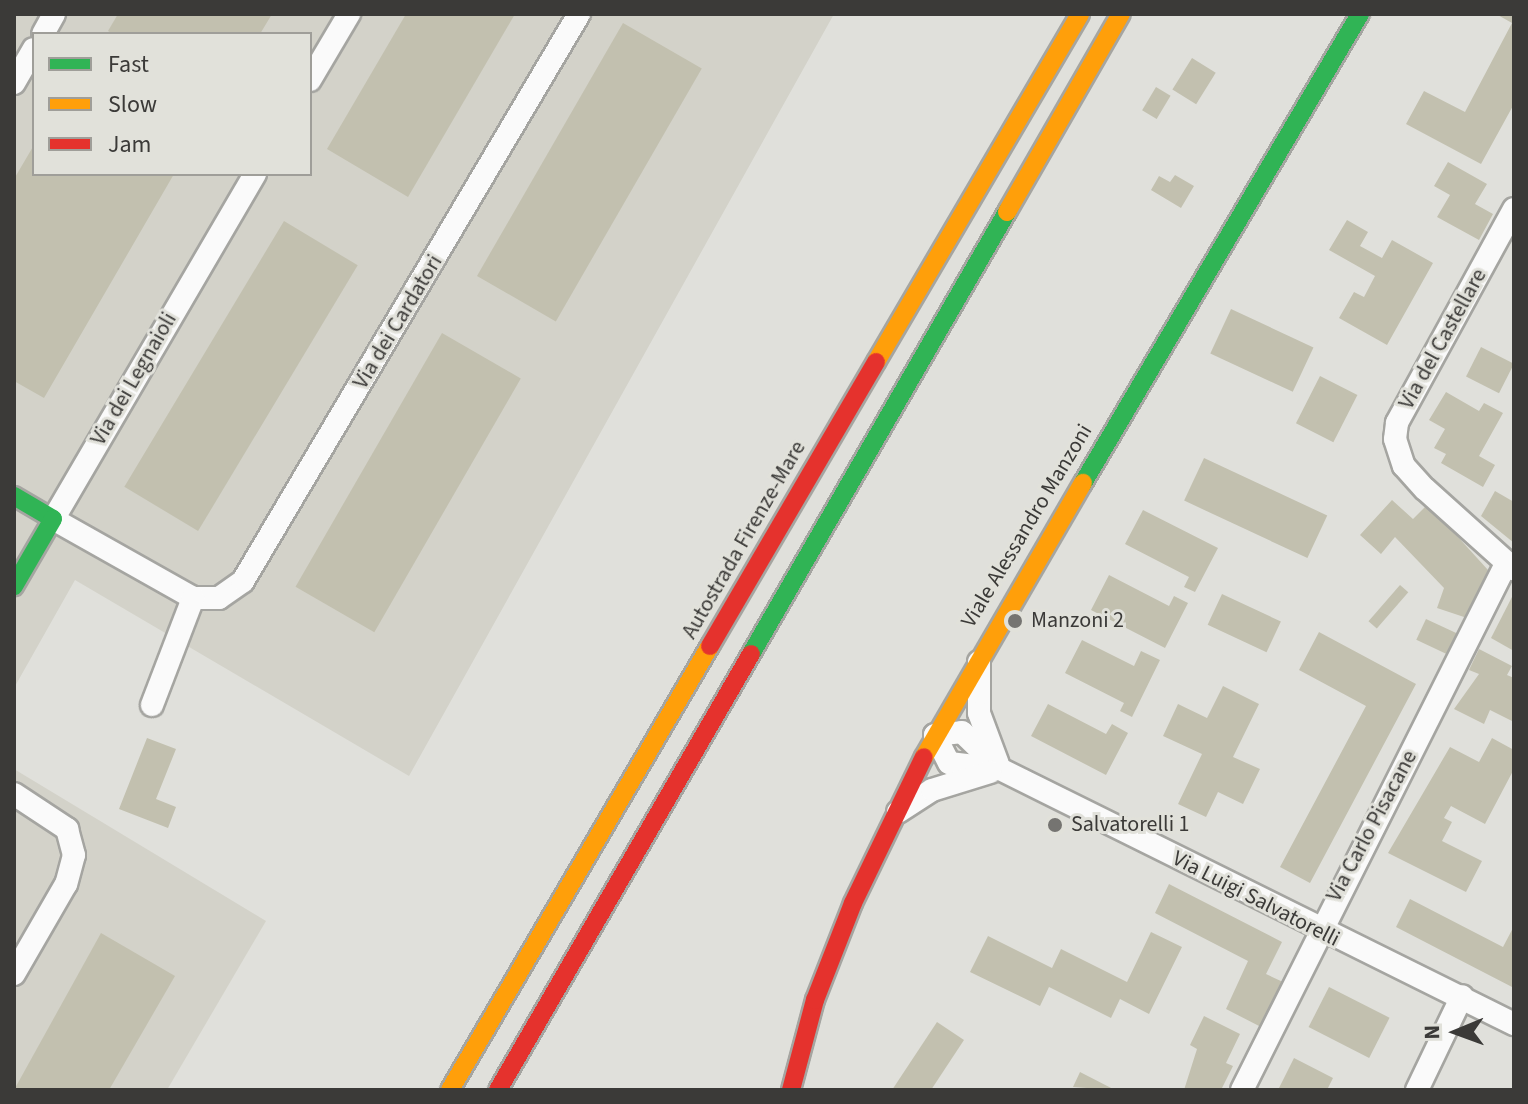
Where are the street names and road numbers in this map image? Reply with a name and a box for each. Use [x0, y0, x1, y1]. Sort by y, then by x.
street label: Via dei Cardatori [348, 250, 448, 394]
street label: Via del Castellare [1394, 264, 1492, 414]
street label: Via dei Legnaioli [85, 308, 183, 450]
street label: Viale Alessandro Manzoni [956, 420, 1098, 632]
street label: Autostrada Firenze-Mare [677, 436, 811, 644]
street label: Via Carlo Pisacane [1321, 746, 1423, 906]
street label: Via Luigi Salvatorelli [1168, 845, 1344, 953]

